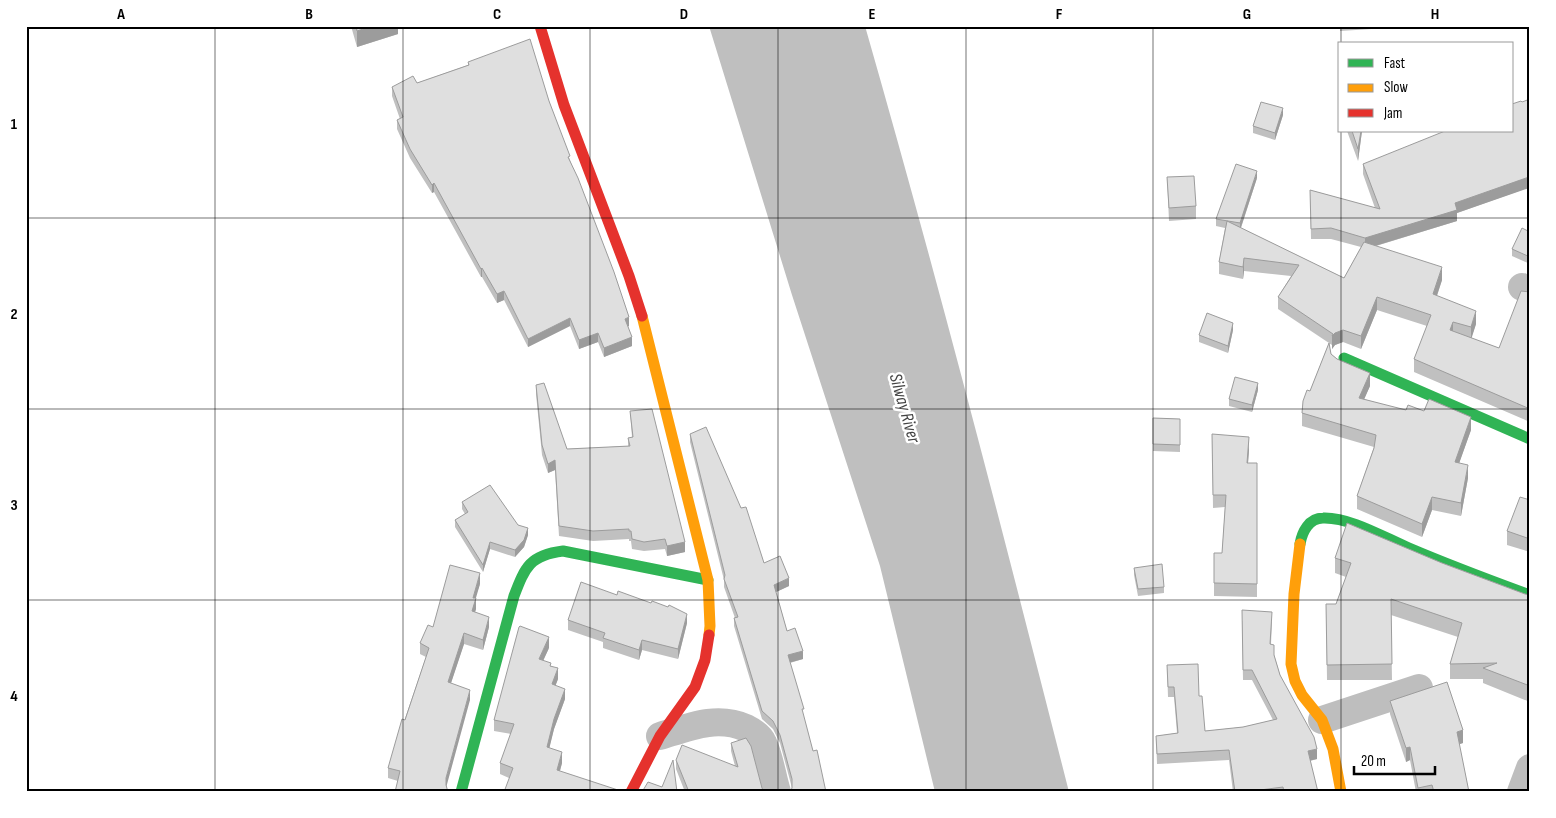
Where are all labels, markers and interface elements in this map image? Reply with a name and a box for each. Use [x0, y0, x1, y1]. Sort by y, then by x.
text: A [116, 5, 125, 24]
text: B [305, 5, 313, 24]
text: C [493, 5, 501, 24]
text: D [680, 5, 688, 24]
text: E [869, 5, 876, 24]
text: F [1056, 5, 1063, 24]
text: G [1243, 5, 1251, 24]
text: H [1431, 5, 1439, 24]
legend [1338, 42, 1514, 132]
text: Fast [1384, 54, 1406, 73]
text: Slow [1384, 78, 1408, 97]
text: Jam [1383, 104, 1402, 123]
text: 1 [11, 115, 18, 134]
text: 2 [10, 305, 18, 324]
water label: Silway River [885, 371, 925, 446]
text: 3 [10, 496, 18, 515]
text: 4 [10, 687, 18, 706]
scale bar [1354, 743, 1435, 775]
text: 20 m [1361, 752, 1386, 771]

